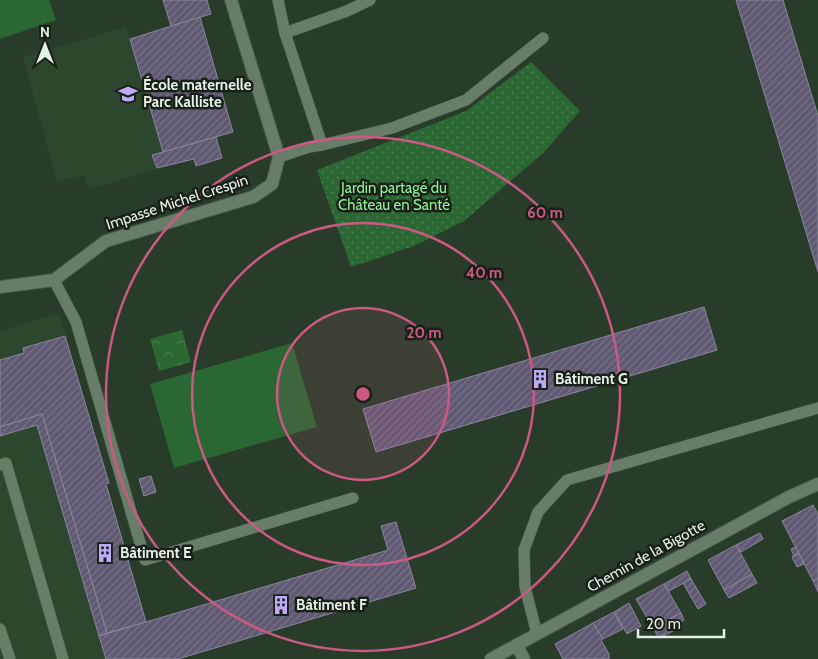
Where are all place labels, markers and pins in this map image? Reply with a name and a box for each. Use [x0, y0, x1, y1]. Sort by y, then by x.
place label: École maternelle Parc Kalliste [143, 75, 252, 111]
school or university icon: École maternelle Parc Kalliste [117, 83, 139, 105]
building icon: Bâtiment G [529, 368, 551, 390]
place label: Bâtiment G [555, 370, 628, 388]
centre of rings [354, 385, 372, 403]
building icon: Bâtiment E [94, 542, 116, 564]
place label: Bâtiment E [120, 544, 192, 562]
building icon: Bâtiment F [270, 594, 292, 616]
place label: Bâtiment F [296, 596, 367, 614]

